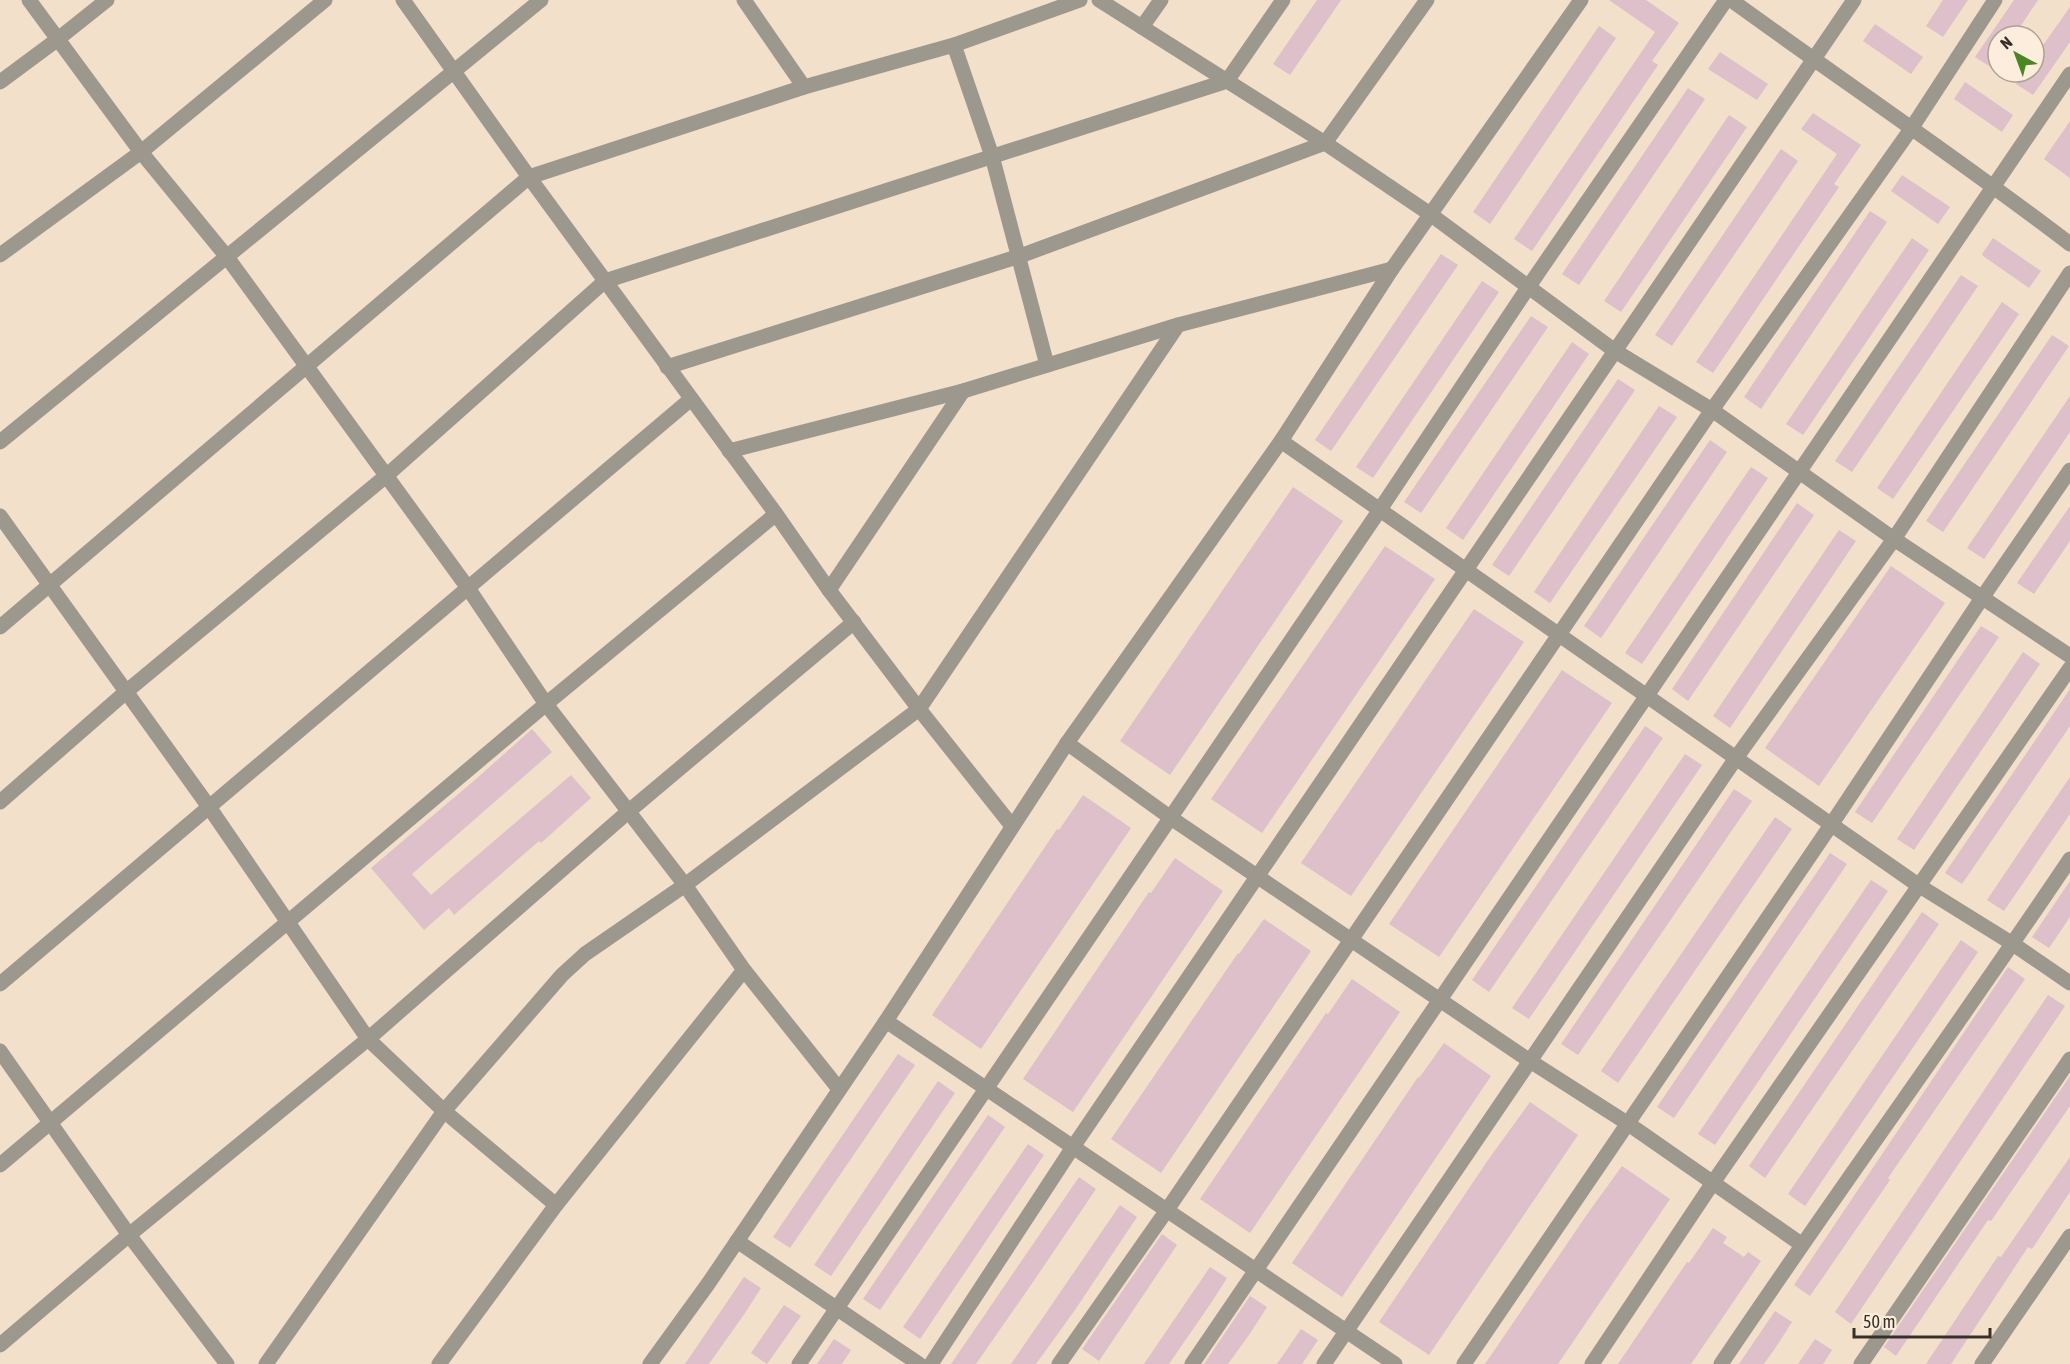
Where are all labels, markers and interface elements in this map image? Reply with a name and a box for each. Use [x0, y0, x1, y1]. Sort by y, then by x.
north arrow [1986, 24, 2046, 84]
text: N [1997, 33, 2016, 53]
scale bar [1854, 1301, 1990, 1339]
text: 50 m [1863, 1311, 1895, 1332]

